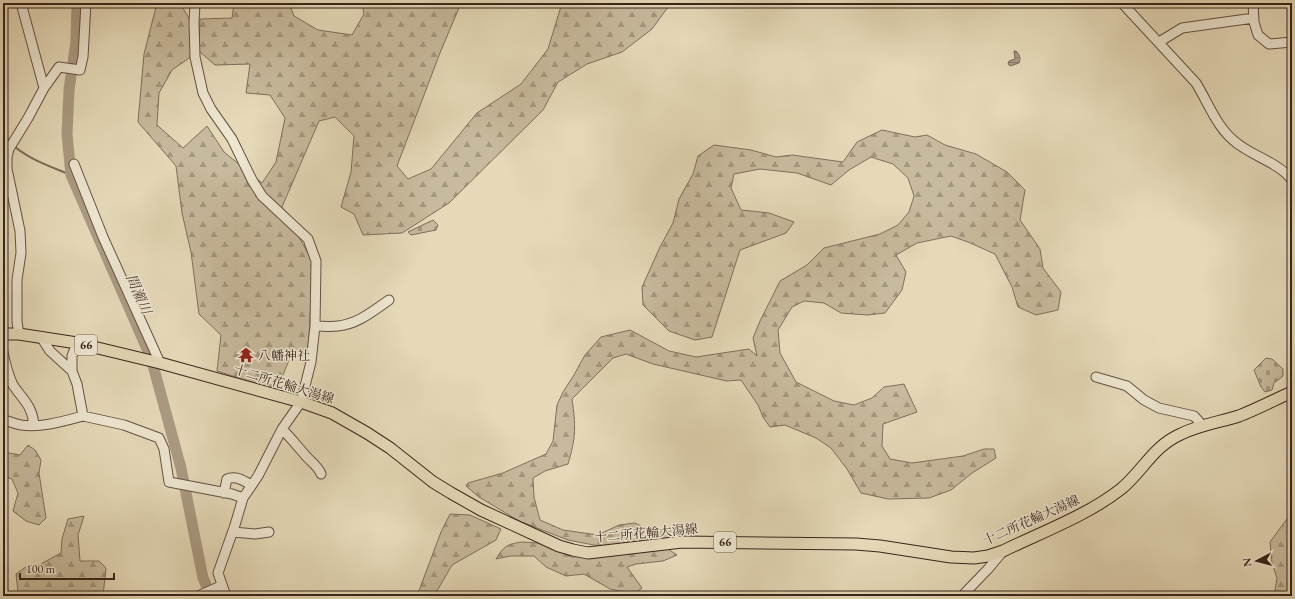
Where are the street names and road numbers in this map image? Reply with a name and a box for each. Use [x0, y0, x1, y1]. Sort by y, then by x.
road number: 66 [75, 335, 97, 355]
street label: 十二所花輪大湯線 [232, 361, 336, 407]
street label: 十二所花輪大湯線 [980, 491, 1082, 549]
street label: 十二所花輪大湯線 [593, 520, 699, 546]
road number: 66 [714, 532, 736, 552]

